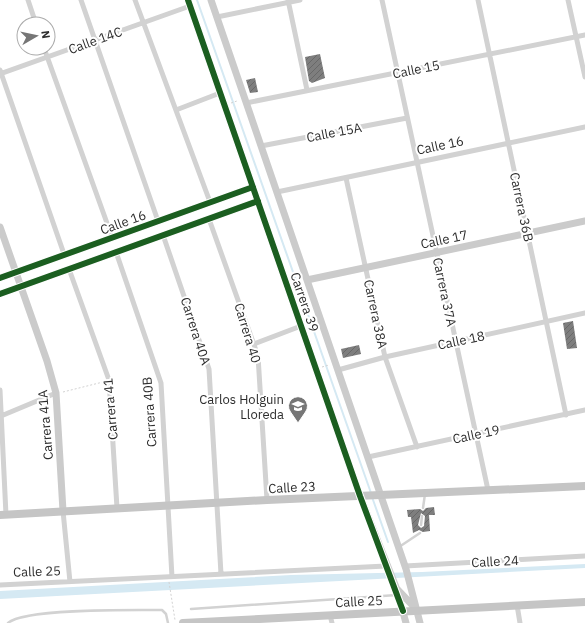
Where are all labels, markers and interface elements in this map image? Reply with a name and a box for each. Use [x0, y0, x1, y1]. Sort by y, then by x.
north arrow [16, 16, 56, 56]
street label: Calle 14C [66, 23, 124, 58]
text: N [38, 29, 53, 39]
street label: Calle 15 [391, 57, 441, 82]
street label: Calle 15A [305, 119, 364, 146]
street label: Calle 16 [415, 132, 465, 159]
street label: Carrera 36B [506, 171, 537, 243]
street label: Calle 16 [98, 206, 149, 239]
street label: Calle 17 [419, 226, 469, 253]
street label: Carrera 37A [429, 256, 460, 329]
street label: Carrera 39 [286, 270, 323, 334]
street label: Carrera 38A [360, 278, 391, 351]
street label: Carrera 40A [177, 295, 215, 368]
street label: Carrera 40 [230, 301, 265, 365]
street label: Calle 18 [436, 327, 486, 354]
street label: Carrera 40B [139, 376, 160, 448]
street label: Carrera 41 [99, 377, 122, 441]
street label: Carrera 41A [34, 389, 57, 461]
place label: Carlos Holguin Lloreda [199, 391, 284, 423]
school or university icon: Carlos Holguin Lloreda [287, 395, 309, 423]
street label: Calle 19 [451, 421, 501, 448]
street label: Calle 23 [268, 478, 316, 497]
street label: Calle 24 [471, 552, 520, 571]
street label: Calle 25 [13, 562, 61, 581]
street label: Calle 25 [335, 592, 383, 611]

